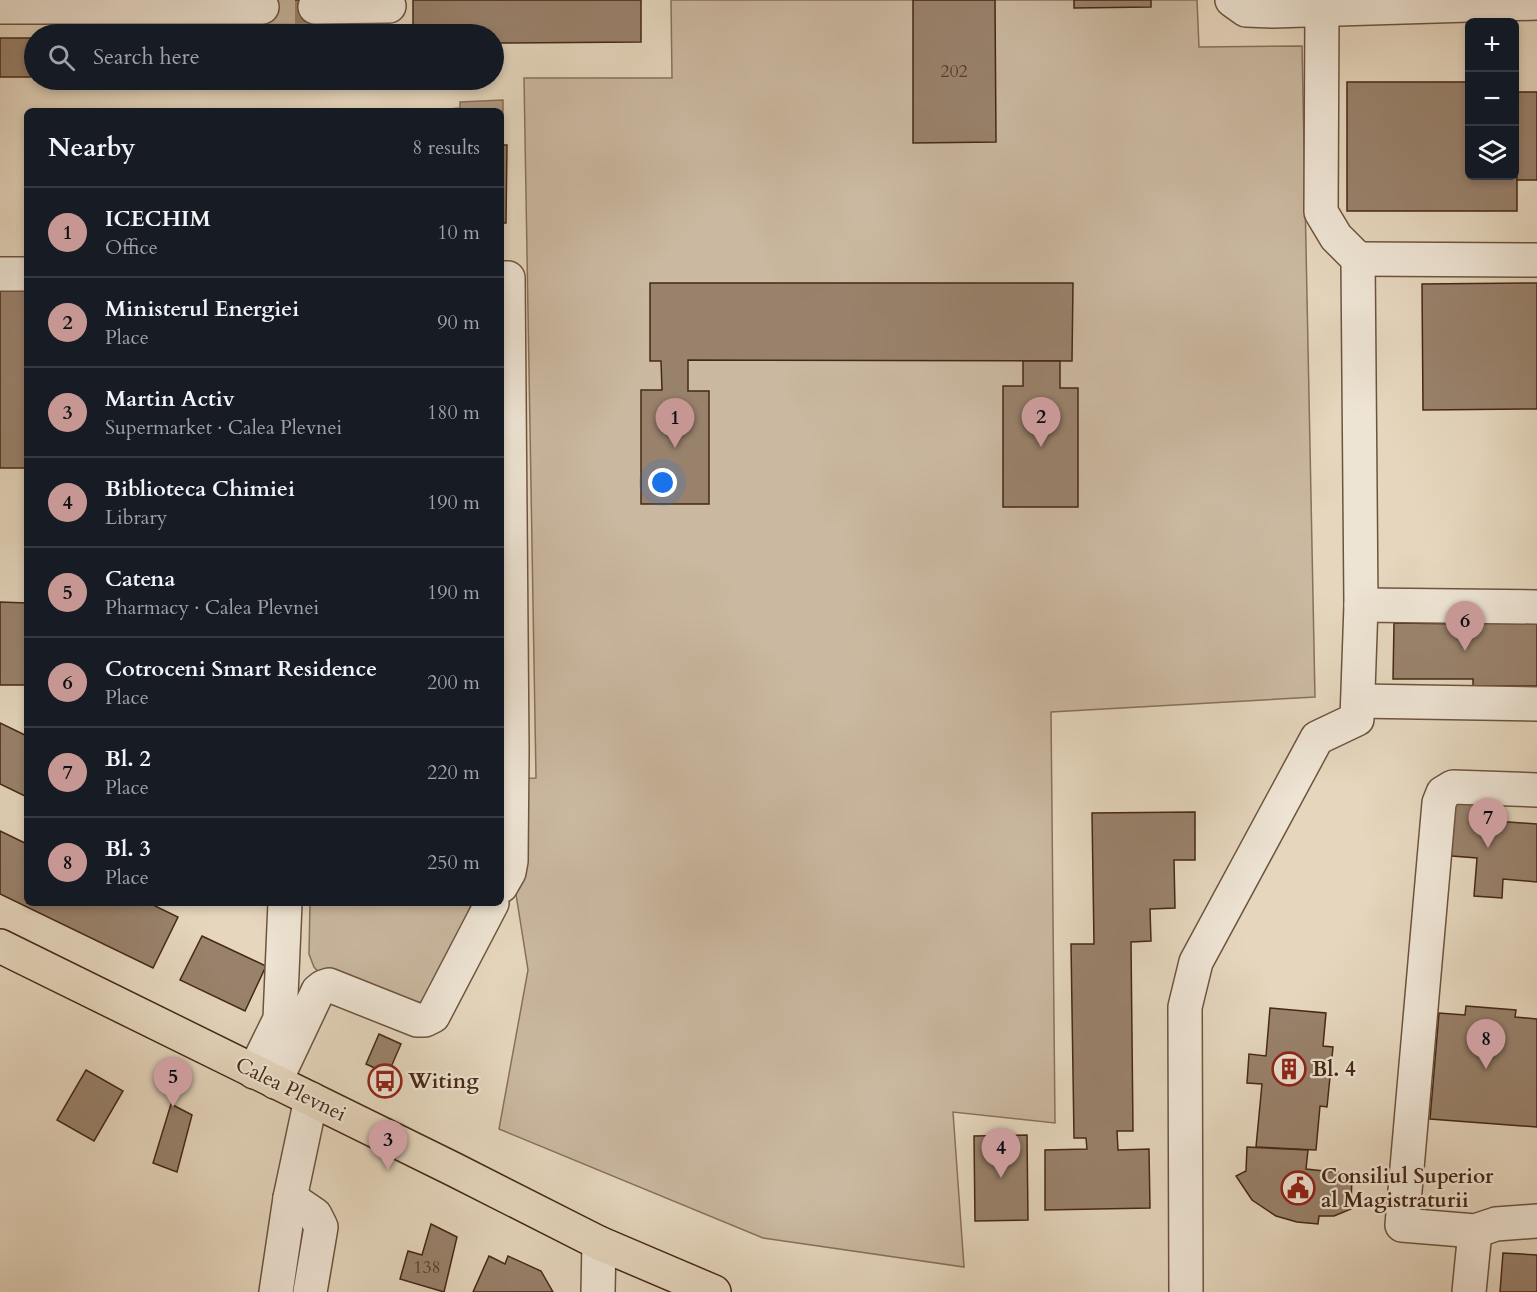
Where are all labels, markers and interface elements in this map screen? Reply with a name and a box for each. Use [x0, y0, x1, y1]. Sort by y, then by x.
map controls [1465, 18, 1519, 180]
button: + [1465, 18, 1519, 72]
search box [24, 24, 504, 90]
icon: search [45, 41, 78, 74]
text: Search here [93, 42, 200, 72]
house number: 202 [940, 59, 968, 84]
button: − [1465, 72, 1519, 126]
button: layers [1465, 126, 1519, 180]
text: Nearby [48, 130, 136, 165]
text: 8 results [412, 134, 480, 161]
text: ICECHIM [105, 204, 211, 234]
text: 1 [62, 219, 73, 246]
text: 10 m [437, 219, 480, 246]
text: Office [105, 234, 158, 261]
text: Ministerul Energiei [105, 294, 299, 324]
text: 2 [62, 309, 73, 336]
text: 90 m [437, 309, 480, 336]
text: Place [105, 324, 149, 351]
text: Martin Activ [105, 384, 235, 414]
pin: 1 [656, 398, 694, 448]
pin: 2 [1022, 398, 1060, 447]
text: 3 [62, 399, 73, 426]
text: 180 m [427, 399, 480, 426]
text: Supermarket · Calea Plevnei [105, 414, 342, 441]
your location [648, 468, 677, 497]
text: Biblioteca Chimiei [105, 474, 295, 504]
text: 4 [62, 489, 73, 516]
text: 190 m [427, 489, 480, 516]
text: Library [105, 504, 167, 531]
text: Catena [105, 564, 175, 594]
text: 5 [62, 579, 73, 606]
text: 190 m [427, 579, 480, 606]
text: Pharmacy · Calea Plevnei [105, 594, 319, 621]
pin: 6 [1446, 602, 1484, 651]
text: Cotroceni Smart Residence [105, 654, 377, 684]
text: 6 [62, 669, 73, 696]
text: 200 m [427, 669, 480, 696]
text: Place [105, 684, 149, 711]
text: Bl. 2 [105, 744, 151, 774]
text: 7 [62, 759, 73, 786]
text: 220 m [427, 759, 480, 786]
text: Place [105, 774, 149, 801]
pin: 7 [1468, 798, 1508, 848]
text: Bl. 3 [105, 834, 151, 864]
text: 8 [62, 849, 73, 876]
text: 250 m [427, 849, 480, 876]
text: Place [105, 864, 149, 891]
pin: 8 [1466, 1020, 1506, 1069]
street label: Calea Plevnei [230, 1050, 351, 1129]
building icon: Bl. 4 [1271, 1051, 1307, 1087]
place label: Bl. 4 [1312, 1055, 1356, 1084]
pin: 5 [154, 1058, 192, 1107]
bus stop icon: Witing [367, 1063, 403, 1099]
place label: Witing [407, 1067, 479, 1096]
pin: 3 [368, 1120, 408, 1170]
pin: 4 [982, 1128, 1020, 1178]
place label: Consiliul Superior al Magistraturii [1321, 1162, 1494, 1215]
public building icon: Consiliul Superior al Magistraturii [1280, 1170, 1316, 1206]
house number: 138 [413, 1255, 441, 1280]

